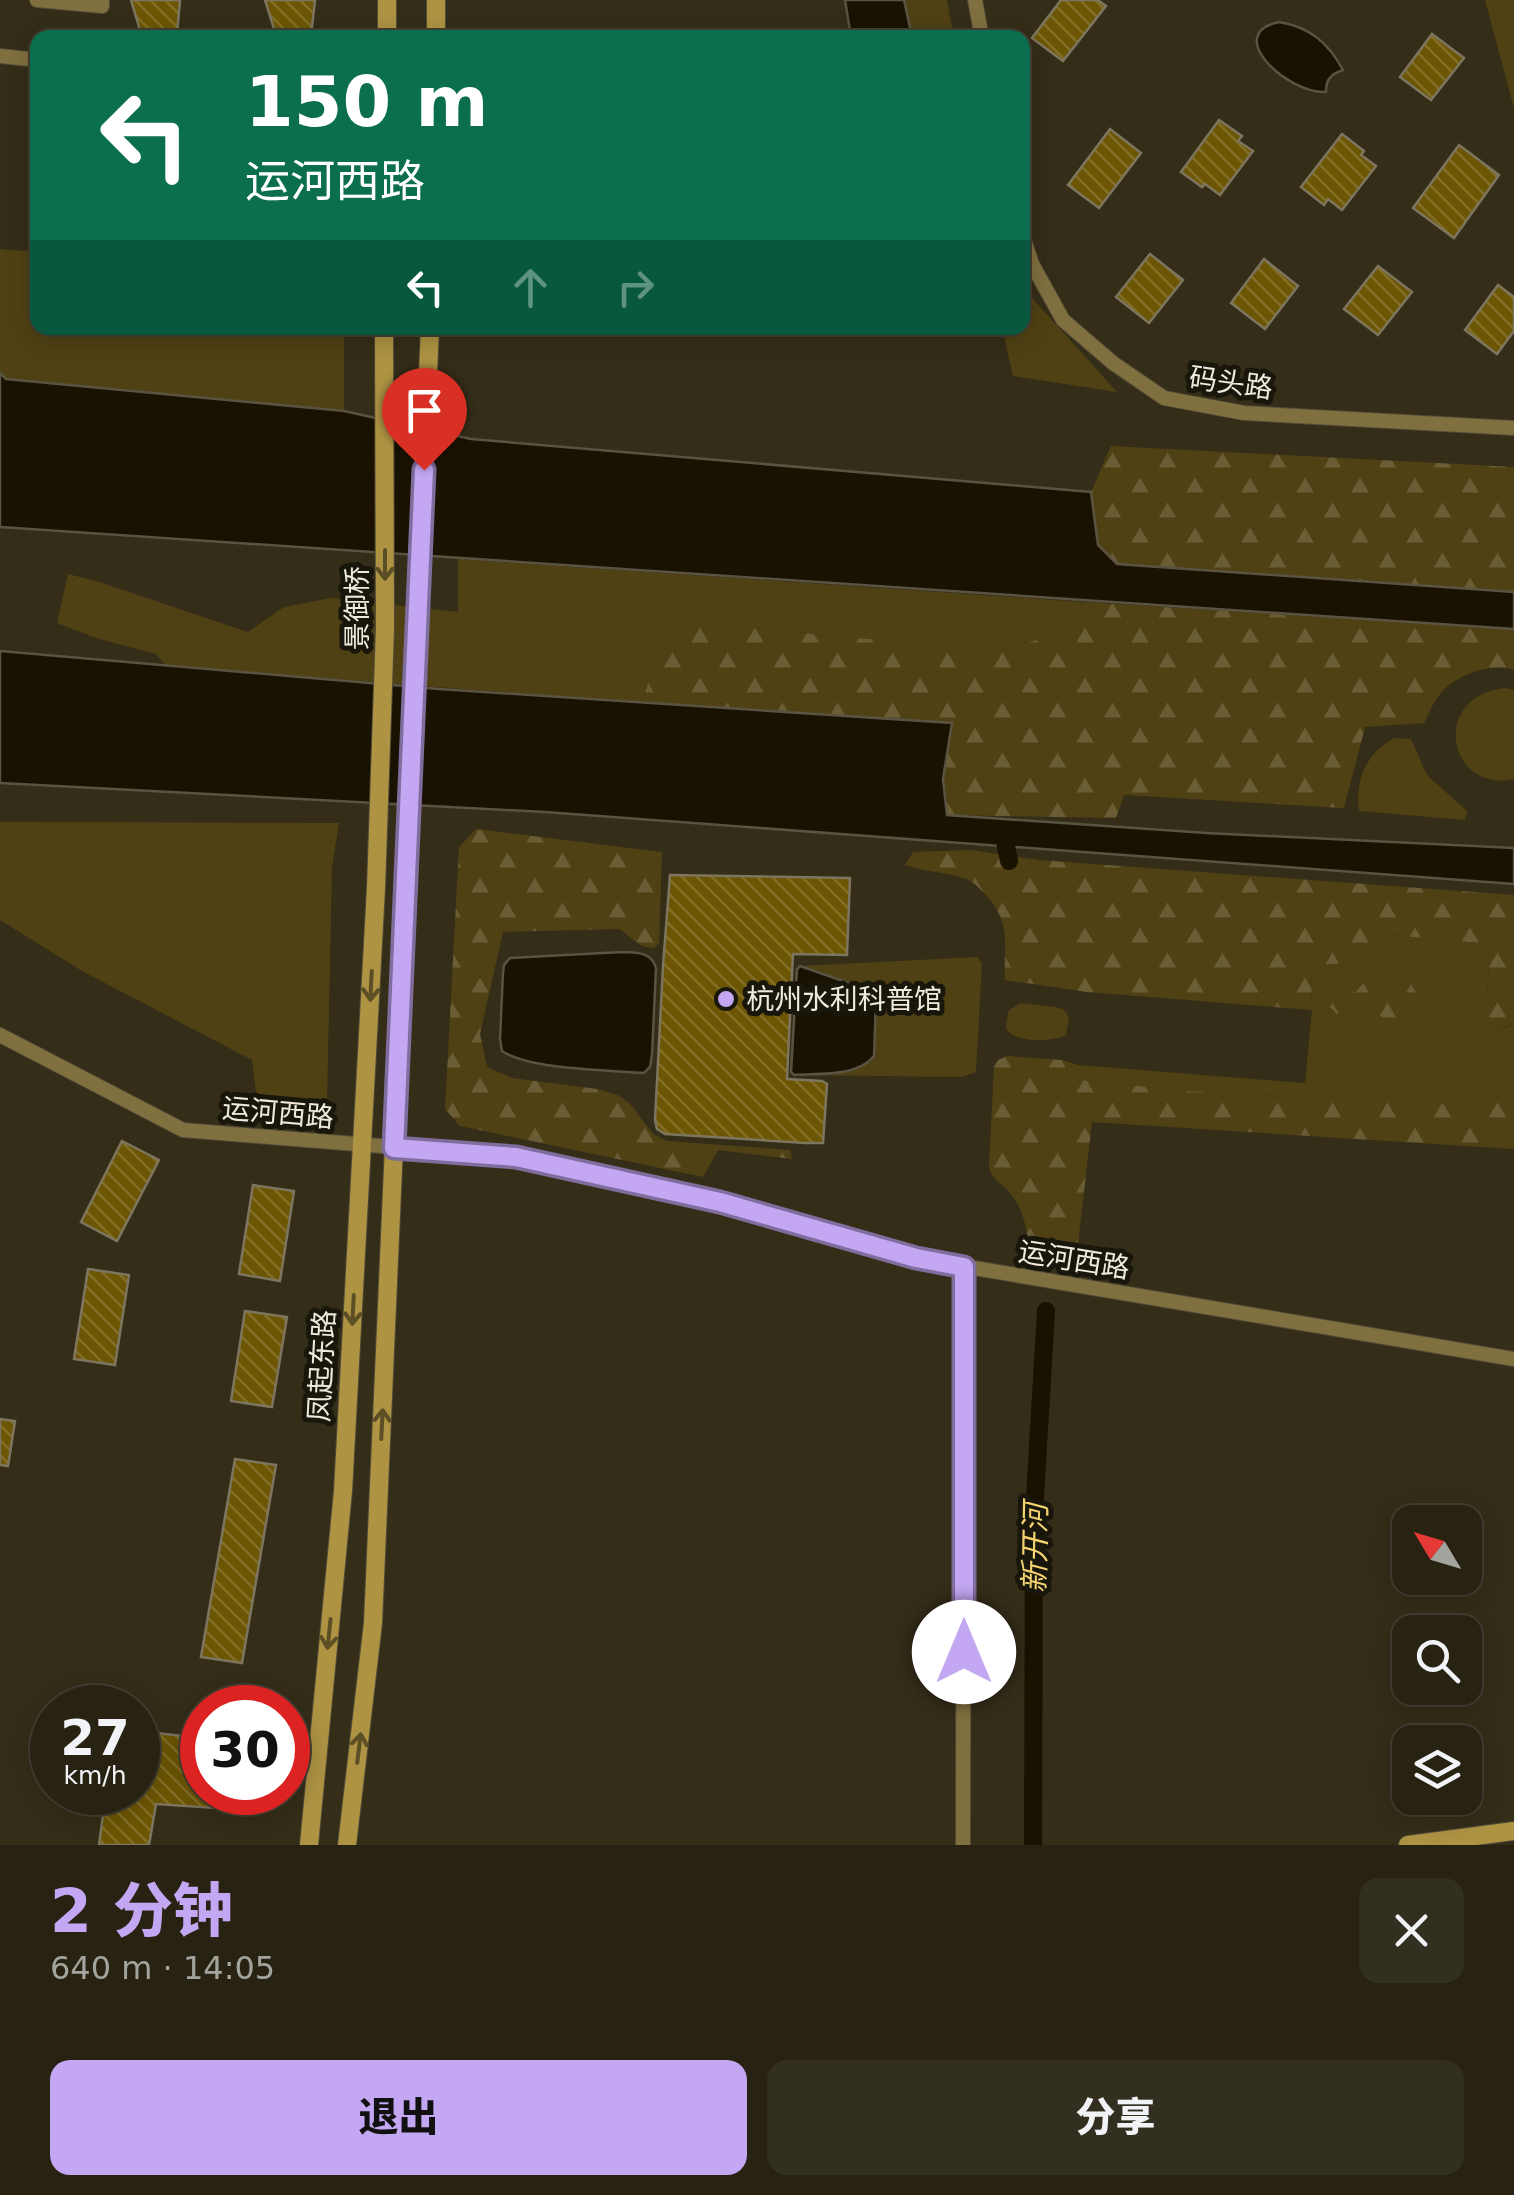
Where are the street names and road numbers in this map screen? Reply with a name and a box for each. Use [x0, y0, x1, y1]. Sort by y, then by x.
street label: 码头路 [1187, 361, 1275, 405]
street label: 景御桥 [341, 566, 374, 650]
street label: 运河西路 [221, 1092, 335, 1134]
street label: 运河西路 [1016, 1235, 1132, 1285]
street label: 凤起东路 [303, 1309, 341, 1423]

